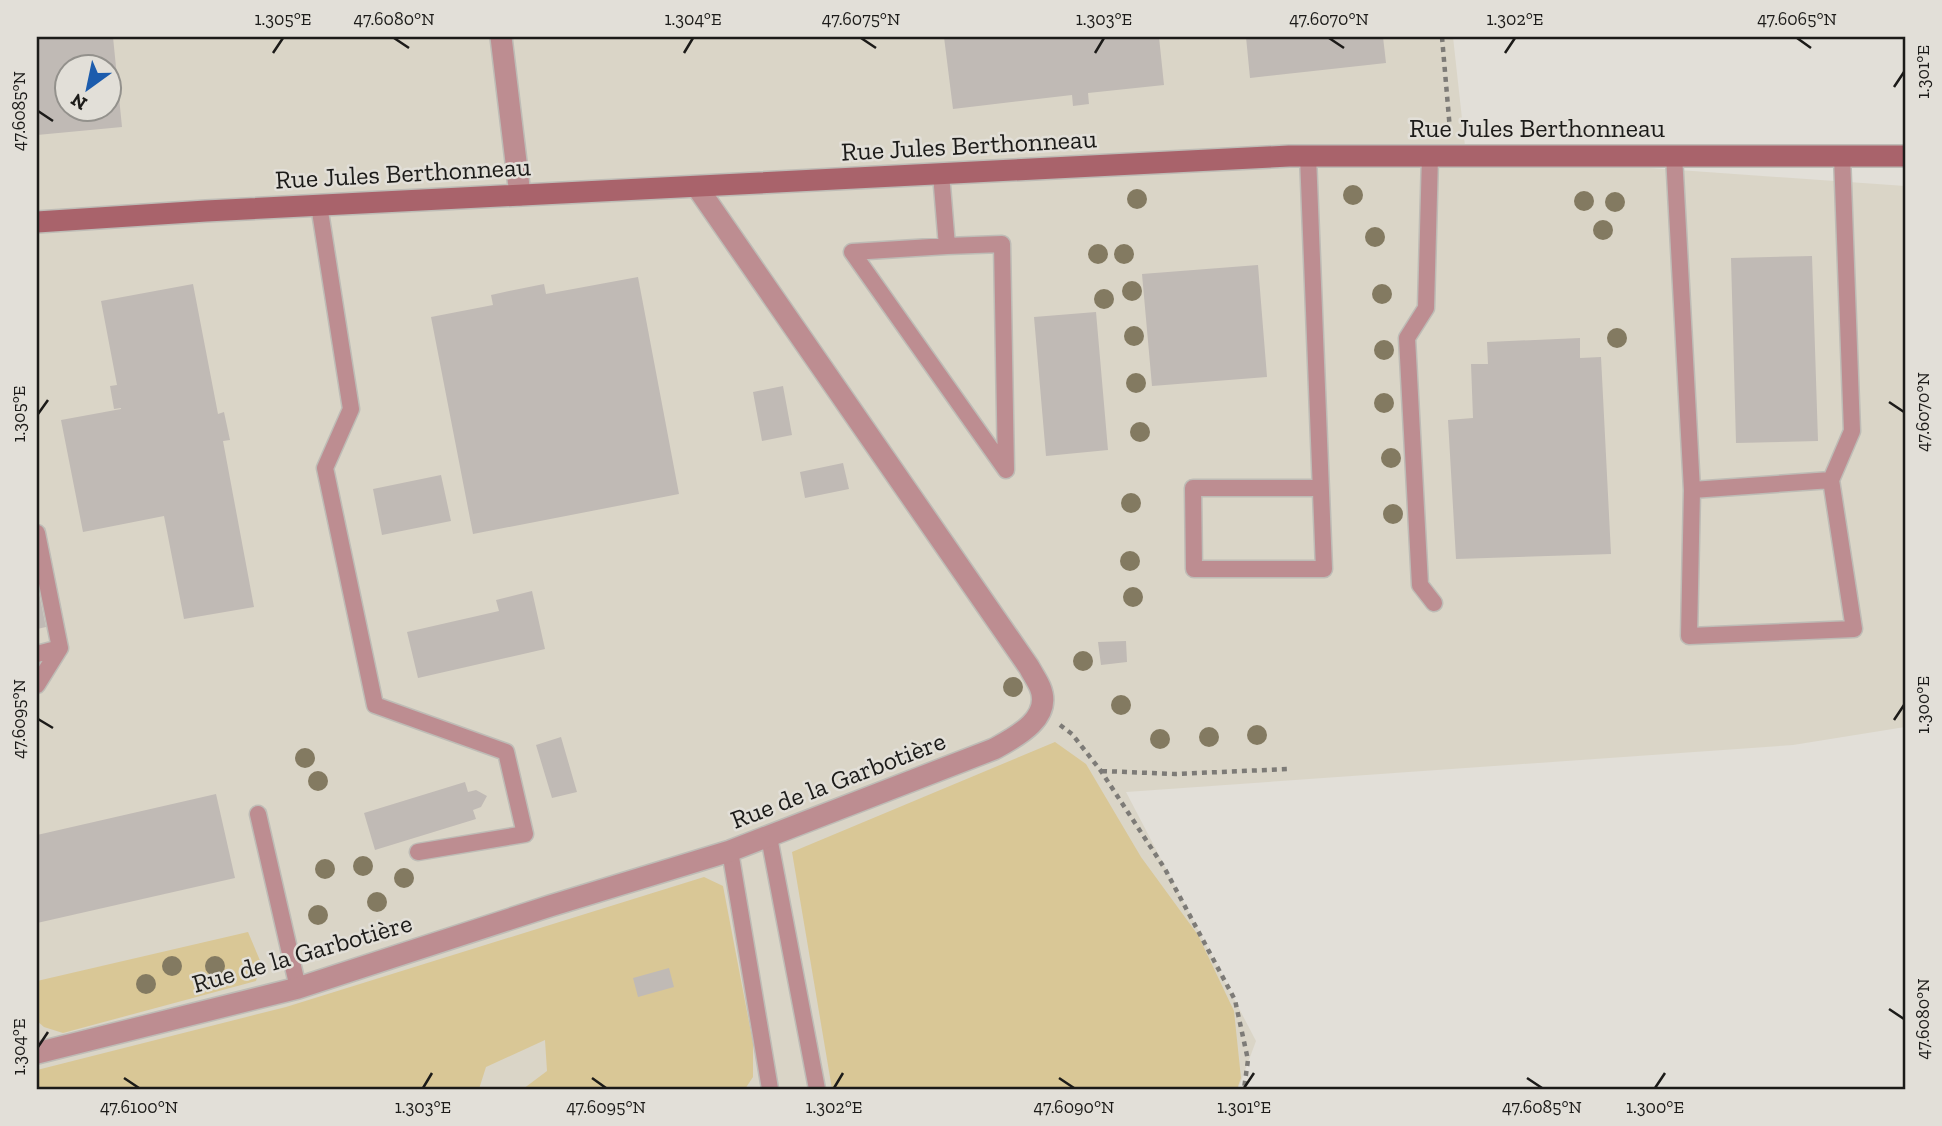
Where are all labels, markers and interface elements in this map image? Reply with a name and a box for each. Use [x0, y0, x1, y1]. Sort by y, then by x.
text: 1.305°E [255, 8, 311, 30]
text: 47.6080°N [354, 8, 434, 30]
text: 1.304°E [665, 8, 721, 30]
text: 47.6075°N [822, 8, 900, 30]
text: 1.303°E [1076, 8, 1132, 30]
text: 47.6070°N [1289, 8, 1369, 30]
text: 1.302°E [1487, 8, 1543, 30]
text: 47.6065°N [1757, 8, 1837, 30]
text: 1.301°E [1912, 45, 1934, 99]
north arrow [52, 52, 122, 122]
text: 47.6085°N [8, 71, 30, 151]
text: N [67, 88, 91, 115]
street label: Rue Jules Berthonneau [1409, 112, 1665, 144]
street label: Rue Jules Berthonneau [840, 122, 1098, 168]
street label: Rue Jules Berthonneau [274, 150, 532, 196]
text: 47.6070°N [1912, 372, 1934, 452]
text: 1.305°E [8, 386, 30, 442]
text: 1.300°E [1912, 676, 1934, 734]
text: 47.6095°N [8, 679, 30, 759]
street label: Rue de la Garbotière [726, 724, 950, 836]
street label: Rue de la Garbotière [188, 906, 416, 1000]
text: 47.6080°N [1912, 979, 1934, 1059]
text: 1.304°E [8, 1019, 30, 1075]
text: 47.6100°N [100, 1096, 178, 1118]
text: 1.303°E [395, 1096, 451, 1118]
text: 47.6095°N [566, 1096, 646, 1118]
text: 1.302°E [806, 1096, 862, 1118]
text: 47.6090°N [1034, 1096, 1114, 1118]
text: 1.301°E [1217, 1096, 1271, 1118]
text: 47.6085°N [1502, 1096, 1582, 1118]
text: 1.300°E [1626, 1096, 1684, 1118]

